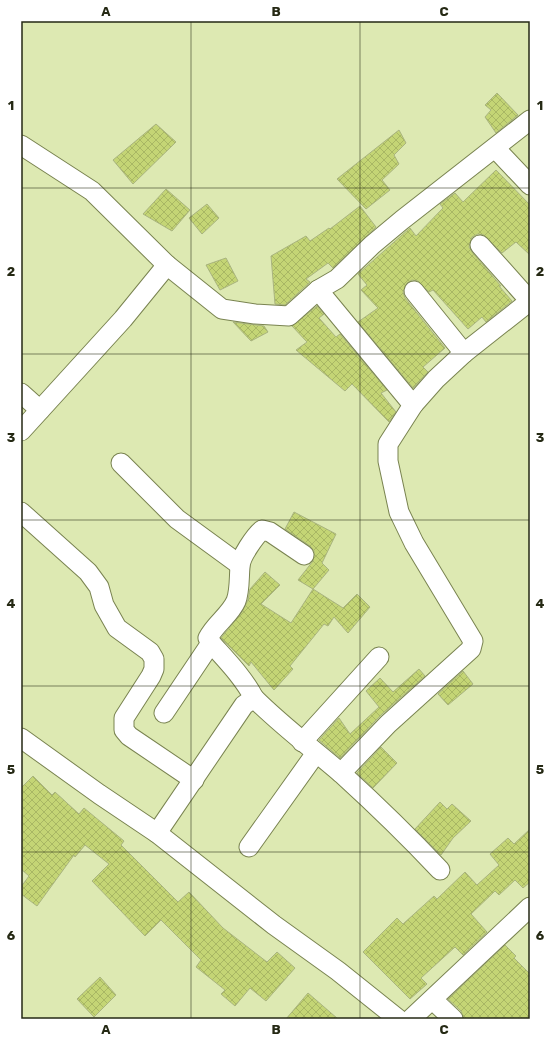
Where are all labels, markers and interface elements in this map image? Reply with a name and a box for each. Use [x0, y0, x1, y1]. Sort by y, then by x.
text: A [101, 4, 111, 19]
text: B [271, 4, 281, 19]
text: C [439, 4, 449, 19]
text: 1 [8, 98, 14, 113]
text: 1 [537, 98, 543, 113]
text: 2 [7, 264, 15, 279]
text: 2 [536, 264, 544, 279]
text: 3 [7, 430, 16, 445]
text: 3 [536, 430, 545, 445]
text: 4 [7, 596, 16, 611]
text: 4 [536, 596, 545, 611]
text: 5 [7, 762, 15, 777]
text: 5 [536, 762, 544, 777]
text: 6 [7, 928, 16, 943]
text: 6 [536, 928, 545, 943]
text: A [101, 1022, 111, 1037]
text: B [271, 1022, 281, 1037]
text: C [439, 1022, 449, 1037]

